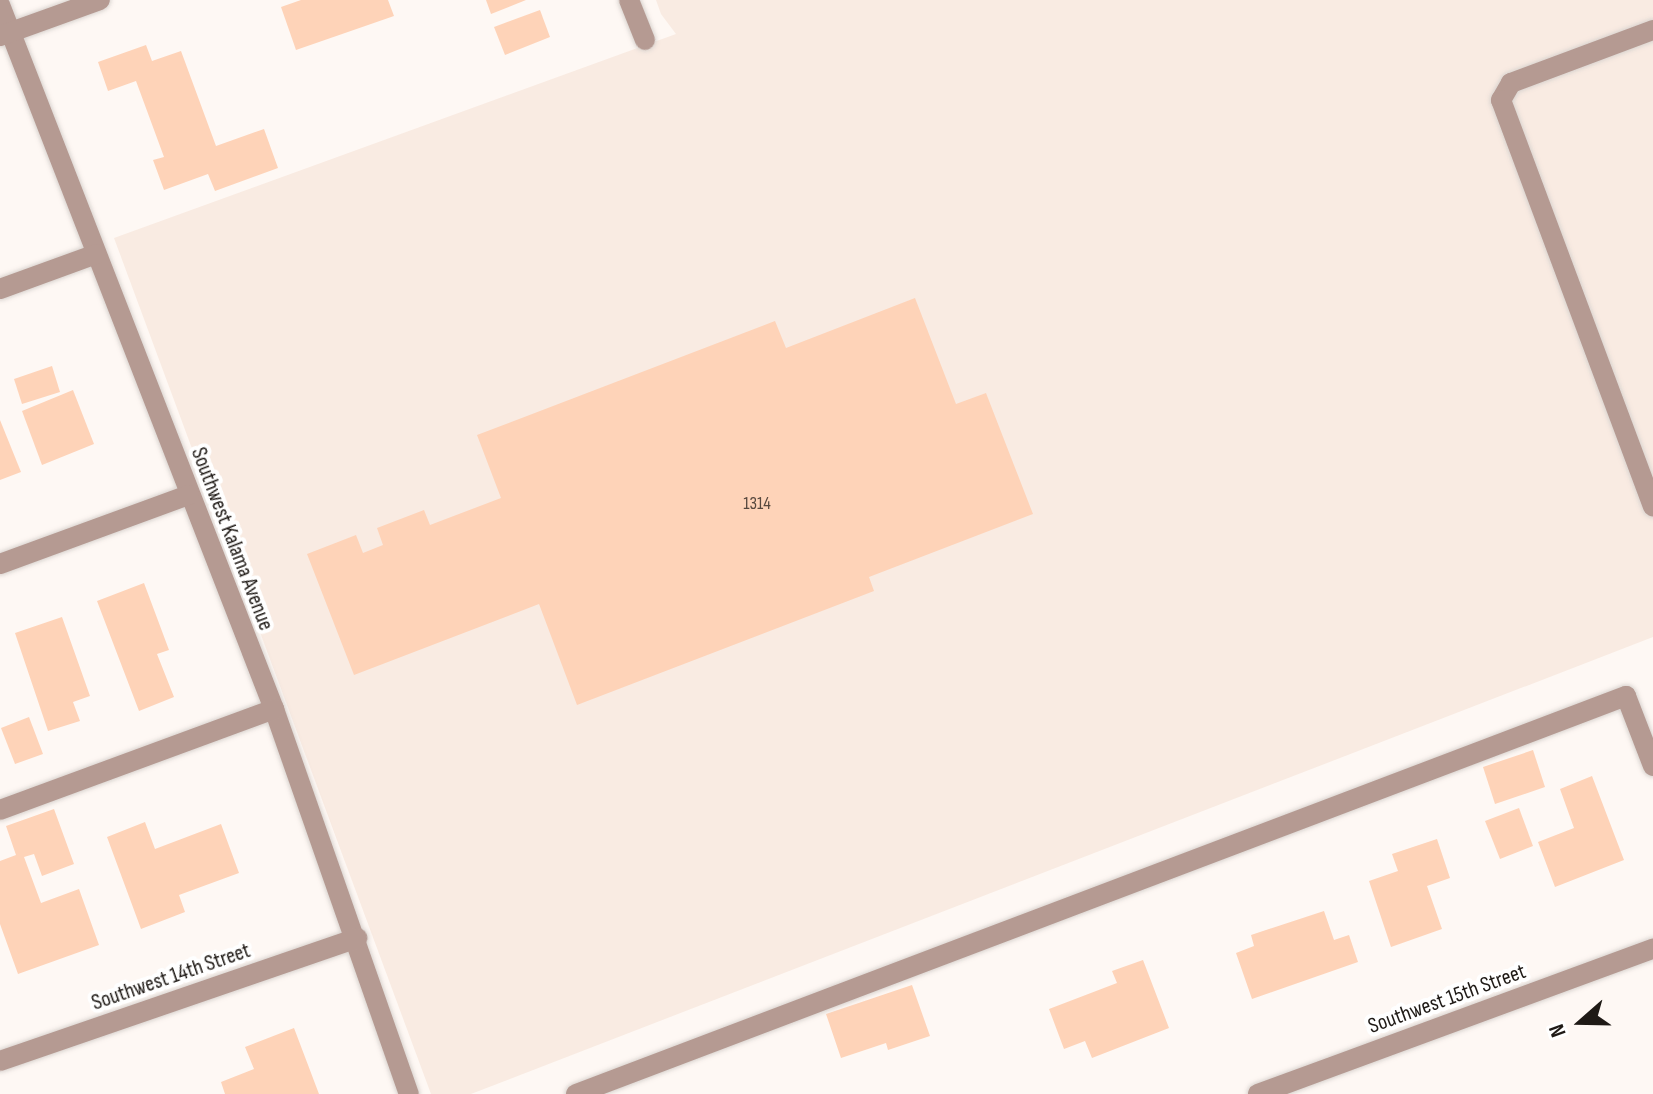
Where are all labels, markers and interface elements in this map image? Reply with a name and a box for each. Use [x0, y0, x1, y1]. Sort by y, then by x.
street label: Southwest Kalama Avenue [185, 444, 279, 634]
house number: 1314 [743, 493, 771, 515]
street label: Southwest 14th Street [88, 937, 254, 1017]
street label: Southwest 15th Street [1365, 958, 1529, 1040]
north arrow [1541, 982, 1621, 1062]
text: N [1543, 1020, 1573, 1041]

